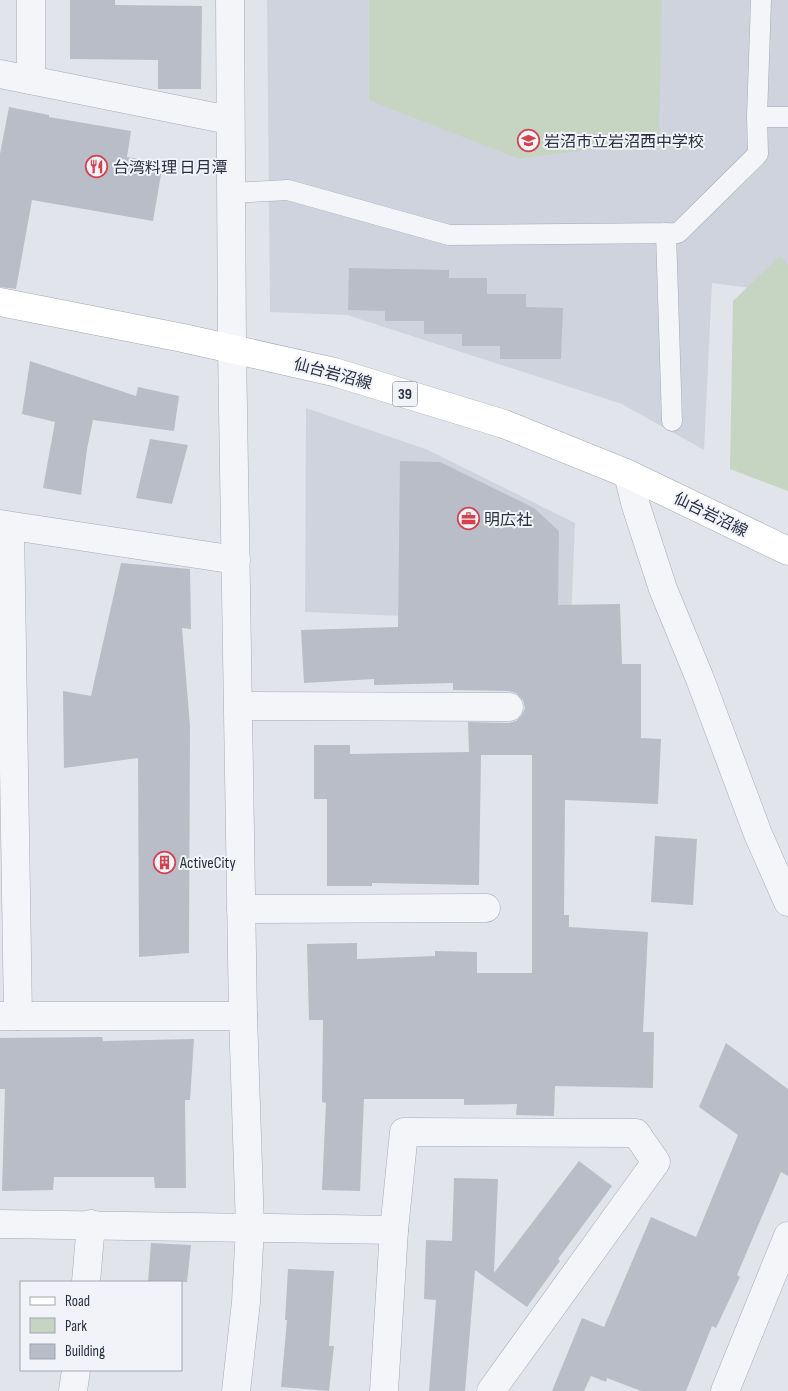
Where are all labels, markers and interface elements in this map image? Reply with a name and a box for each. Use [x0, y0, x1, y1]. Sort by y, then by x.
school or university icon: 岩沼市立岩沼西中学校 [516, 129, 540, 153]
place label: 岩沼市立岩沼西中学校 [544, 133, 704, 152]
restaurant icon: 台湾料理 日月潭 [85, 155, 109, 179]
place label: 台湾料理 日月潭 [113, 159, 228, 178]
street label: 仙台岩沼線 [292, 355, 374, 394]
road number: 39 [392, 382, 418, 406]
street label: 仙台岩沼線 [670, 489, 750, 541]
office icon: 明広社 [456, 507, 480, 531]
place label: 明広社 [484, 511, 532, 530]
building icon: ActiveCity [152, 850, 176, 874]
place label: ActiveCity [179, 854, 236, 873]
legend [20, 1281, 182, 1371]
text: Road [65, 1292, 90, 1311]
text: Park [65, 1317, 87, 1336]
text: Building [65, 1342, 105, 1361]

